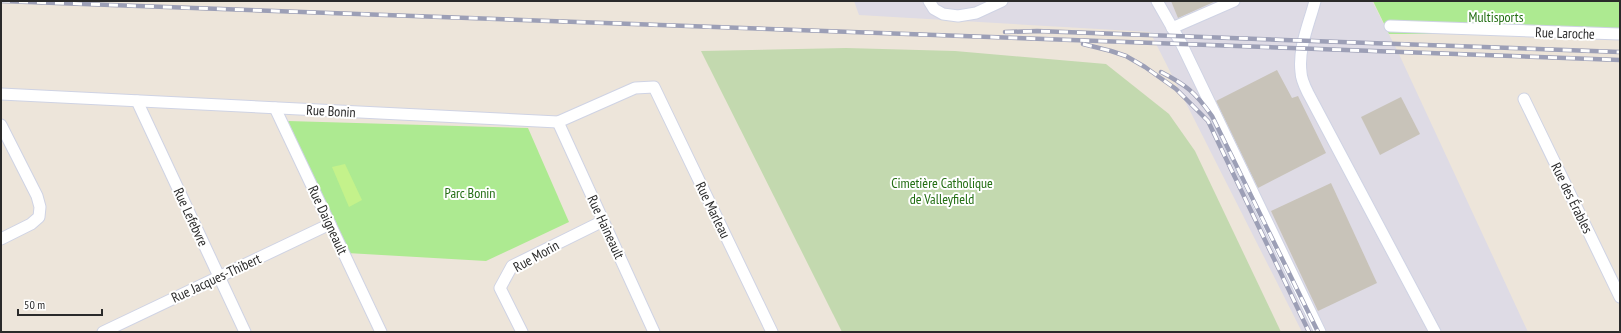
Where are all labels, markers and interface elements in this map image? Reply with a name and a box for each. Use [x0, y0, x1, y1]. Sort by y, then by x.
park label: Multisports [1469, 8, 1524, 26]
street label: Rue Laroche [1535, 23, 1595, 43]
street label: Rue Bonin [306, 101, 356, 121]
street label: Rue des Érables [1547, 160, 1597, 237]
park label: Cimetière Catholique de Valleyfield [891, 174, 993, 208]
street label: Rue Marleau [692, 179, 734, 241]
street label: Rue Daigneault [304, 183, 352, 258]
park label: Parc Bonin [444, 184, 496, 202]
street label: Rue Lefebvre [170, 185, 213, 249]
street label: Rue Haineault [583, 192, 629, 262]
street label: Rue Morin [510, 236, 562, 276]
street label: Rue Jacques-Thibert [168, 249, 264, 307]
scale bar [18, 291, 102, 317]
text: 50 m [24, 297, 45, 312]

